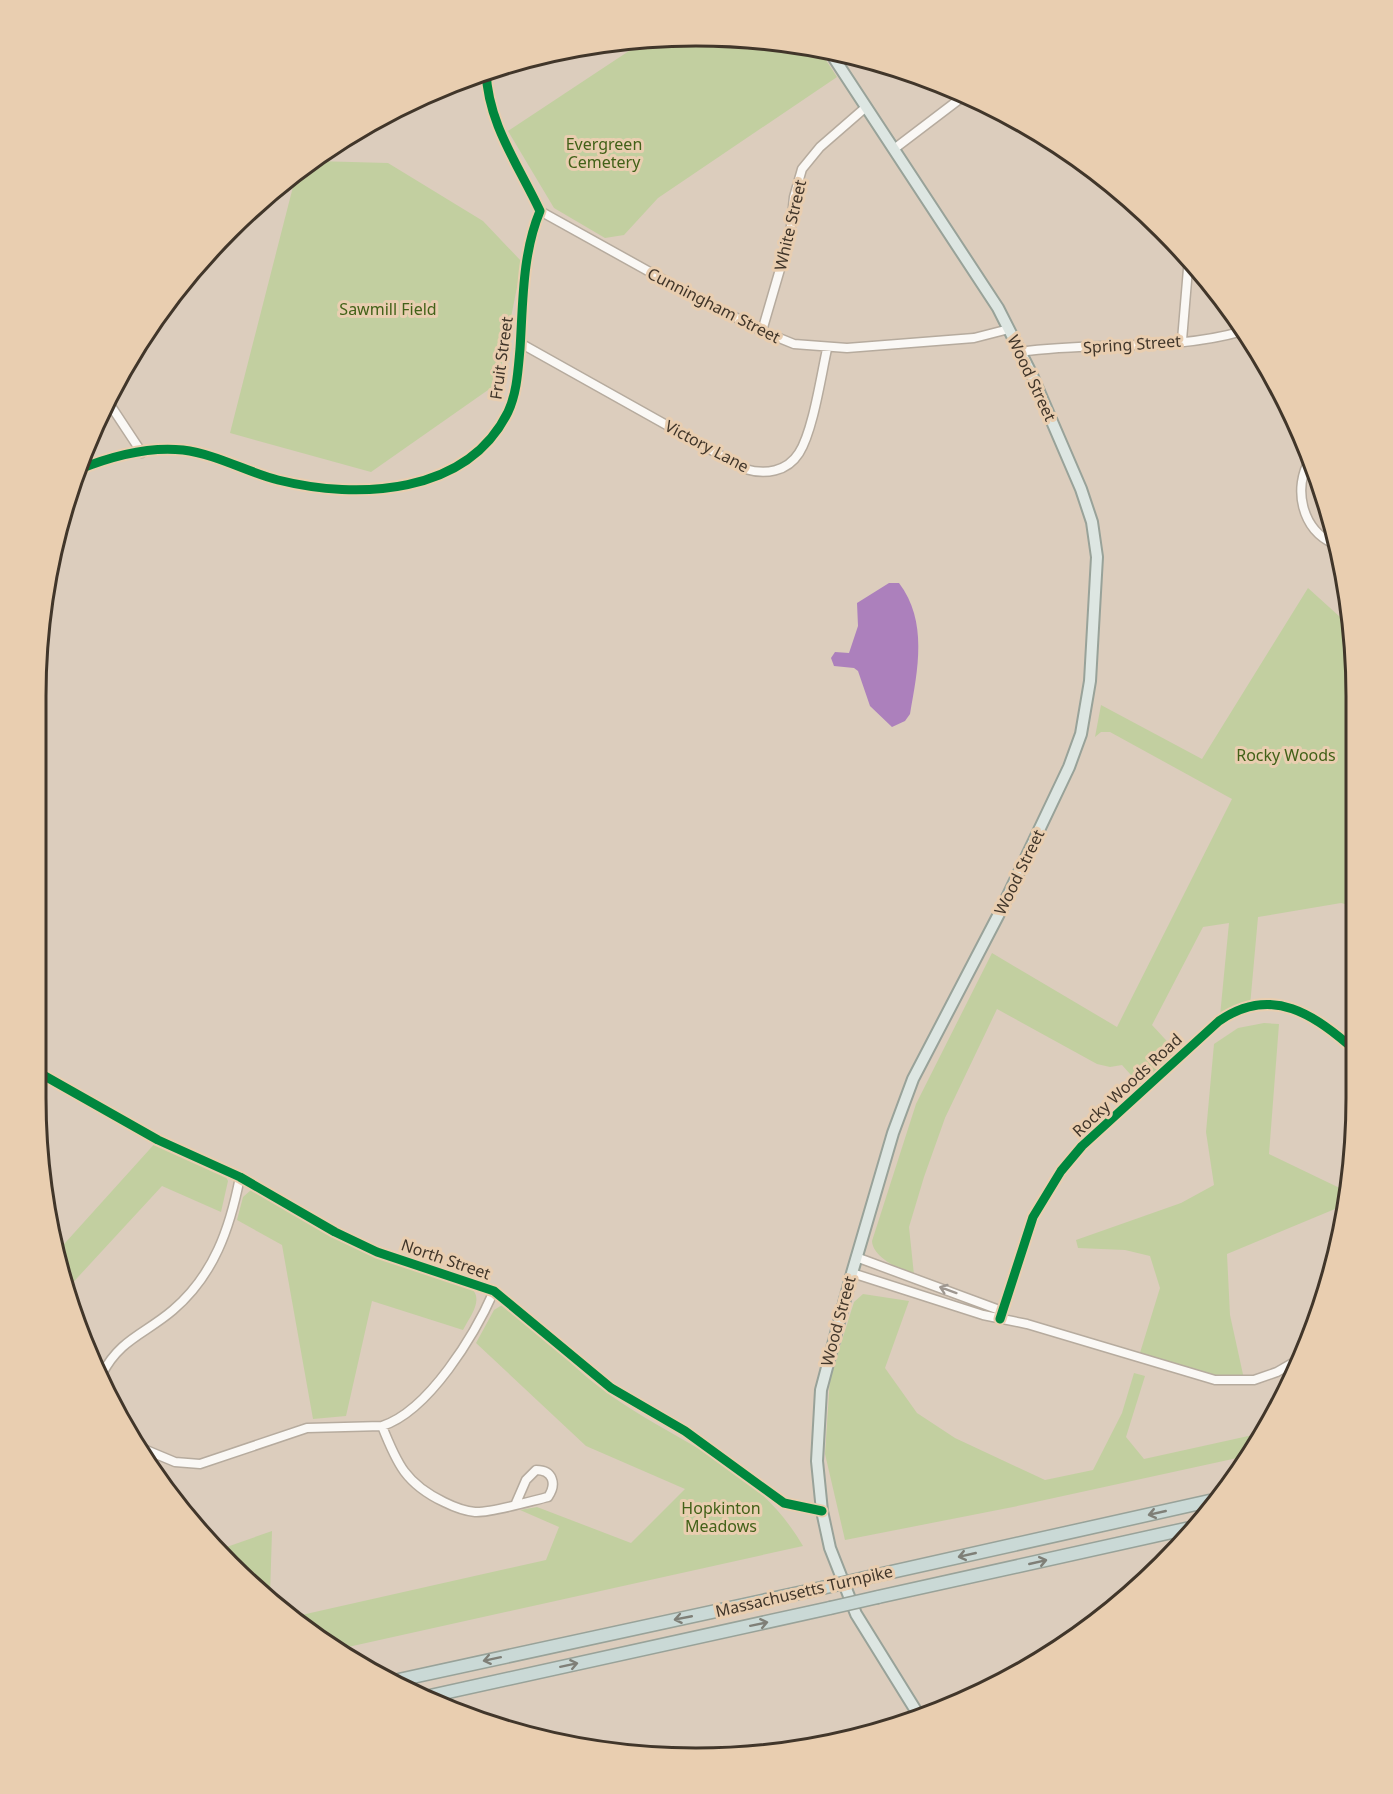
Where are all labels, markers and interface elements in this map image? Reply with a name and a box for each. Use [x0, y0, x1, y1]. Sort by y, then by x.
park label: Evergreen Cemetery [566, 133, 642, 173]
street label: White Street [769, 177, 811, 273]
street label: Cunningham Street [644, 262, 784, 348]
park label: Sawmill Field [339, 298, 437, 320]
street label: Fruit Street [484, 315, 518, 401]
street label: Spring Street [1082, 330, 1182, 358]
street label: Wood Street [1002, 331, 1062, 425]
street label: Victory Lane [661, 415, 753, 477]
park label: Rocky Woods [1236, 744, 1336, 766]
street label: Wood Street [989, 825, 1049, 918]
street label: Rocky Woods Road [1067, 1028, 1187, 1142]
street label: North Street [398, 1233, 494, 1285]
street label: Wood Street [815, 1273, 861, 1369]
one-way arrow [939, 1284, 958, 1295]
park label: Hopkinton Meadows [681, 1497, 761, 1537]
one-way arrow [1148, 1508, 1167, 1519]
one-way arrow [957, 1549, 976, 1561]
one-way arrow [1028, 1556, 1047, 1567]
street label: Massachusetts Turnpike [713, 1560, 895, 1622]
one-way arrow [674, 1613, 693, 1624]
one-way arrow [750, 1617, 769, 1629]
one-way arrow [483, 1654, 502, 1666]
one-way arrow [559, 1659, 578, 1670]

